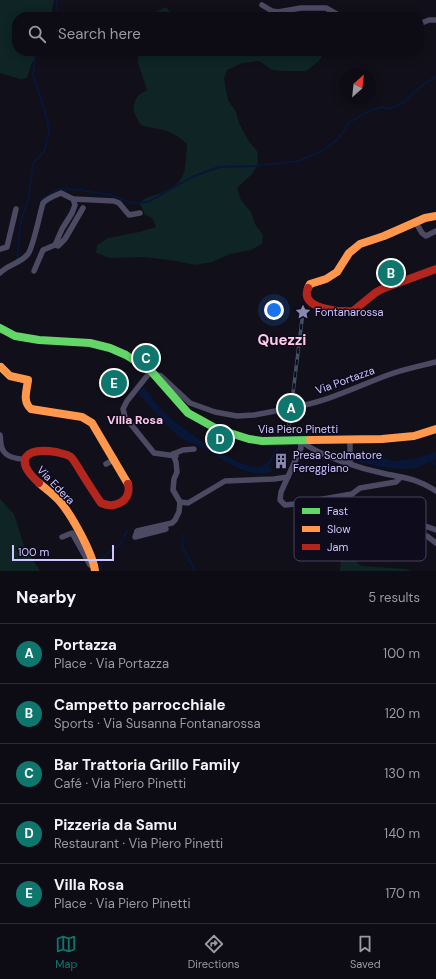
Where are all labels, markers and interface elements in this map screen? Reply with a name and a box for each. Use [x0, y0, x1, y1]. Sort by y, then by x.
search box [12, 12, 424, 56]
icon: search [26, 23, 48, 45]
text: Search here [58, 24, 141, 44]
north arrow [340, 68, 376, 104]
pin: B [378, 258, 404, 288]
your location [264, 300, 284, 320]
place icon: Fontanarossa [294, 303, 312, 321]
place label: Fontanarossa [315, 305, 384, 319]
district label: Quezzi [258, 330, 306, 350]
pin: C [133, 343, 159, 373]
street label: Via Portazza [314, 363, 376, 397]
pin: E [101, 368, 127, 398]
pin: A [278, 393, 304, 423]
district label: Villa Rosa [107, 412, 163, 428]
street label: Via Piero Pinetti [258, 422, 338, 436]
pin: D [207, 424, 233, 454]
place label: Presa Scolmatore Fereggiano [293, 448, 382, 475]
building icon: Presa Scolmatore Fereggiano [272, 452, 290, 470]
street label: Via Edera [34, 463, 78, 507]
legend [294, 497, 426, 561]
text: Fast [327, 504, 348, 518]
text: Slow [327, 522, 351, 536]
text: Jam [327, 540, 348, 554]
scale bar [12, 543, 114, 562]
text: 100 m [18, 545, 49, 559]
text: Nearby [16, 586, 76, 608]
text: 5 results [368, 589, 420, 606]
text: Portazza [54, 635, 117, 655]
text: A [24, 645, 34, 662]
text: 100 m [383, 645, 420, 662]
text: Place · Via Portazza [54, 655, 169, 672]
text: Campetto parrocchiale [54, 695, 226, 715]
text: B [25, 705, 33, 722]
text: 120 m [385, 705, 420, 722]
text: Sports · Via Susanna Fontanarossa [54, 715, 261, 732]
text: Bar Trattoria Grillo Family [54, 755, 240, 775]
text: C [24, 765, 34, 782]
text: 130 m [384, 765, 420, 782]
text: Café · Via Piero Pinetti [54, 775, 186, 792]
text: Pizzeria da Samu [54, 815, 177, 835]
text: D [24, 825, 34, 842]
text: 140 m [384, 825, 420, 842]
text: Restaurant · Via Piero Pinetti [54, 835, 223, 852]
text: Villa Rosa [54, 875, 124, 895]
text: E [25, 885, 33, 902]
text: 170 m [385, 885, 420, 902]
text: Place · Via Piero Pinetti [54, 895, 191, 912]
tab: Map [55, 933, 77, 971]
tab: Directions [188, 933, 240, 971]
tab: Saved [350, 933, 381, 971]

